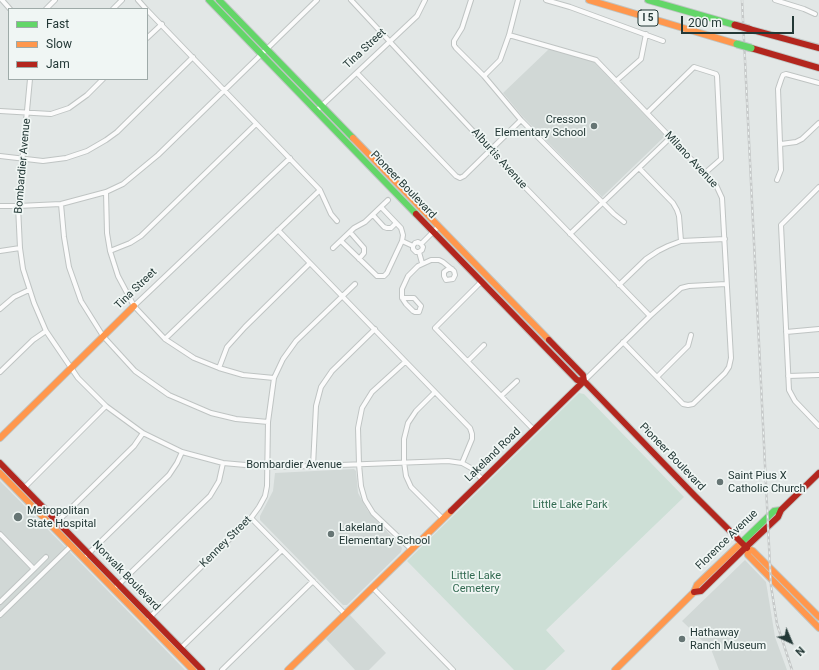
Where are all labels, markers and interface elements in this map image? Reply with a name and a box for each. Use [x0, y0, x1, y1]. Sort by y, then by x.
legend [8, 8, 148, 80]
scale bar [683, 8, 796, 34]
road number: I 5 [638, 10, 658, 26]
text: 200 m [688, 16, 722, 30]
text: Fast [46, 17, 69, 31]
street label: Tina Street [341, 26, 389, 72]
text: Slow [46, 37, 72, 51]
text: Jam [46, 57, 70, 71]
place label: Cresson Elementary School [495, 113, 586, 139]
street label: Bombardier Avenue [12, 118, 34, 214]
marker: Cresson Elementary School [589, 121, 599, 131]
street label: Alburtis Avenue [468, 126, 530, 192]
street label: Milano Avenue [662, 129, 720, 191]
street label: Pioneer Boulevard [367, 148, 439, 222]
street label: Tina Street [112, 266, 160, 312]
street label: Pioneer Boulevard [636, 420, 708, 494]
street label: Lakeland Road [462, 425, 524, 485]
street label: Bombardier Avenue [246, 458, 342, 472]
place label: Saint Pius X Catholic Church [728, 469, 806, 495]
marker: Saint Pius X Catholic Church [715, 477, 725, 487]
park label: Little Lake Park [532, 498, 608, 512]
place label: Metropolitan State Hospital [27, 504, 96, 530]
street label: Florence Avenue [693, 507, 761, 573]
marker: Metropolitan State Hospital [12, 511, 24, 523]
street label: Kenney Street [197, 513, 255, 571]
place label: Lakeland Elementary School [339, 521, 430, 547]
marker: Lakeland Elementary School [326, 529, 336, 539]
street label: Norwalk Boulevard [89, 538, 163, 614]
park label: Little Lake Cemetery [451, 569, 501, 595]
north arrow [771, 622, 811, 662]
place label: Hathaway Ranch Museum [690, 626, 766, 652]
marker: Hathaway Ranch Museum [677, 634, 687, 644]
text: N [792, 644, 807, 658]

